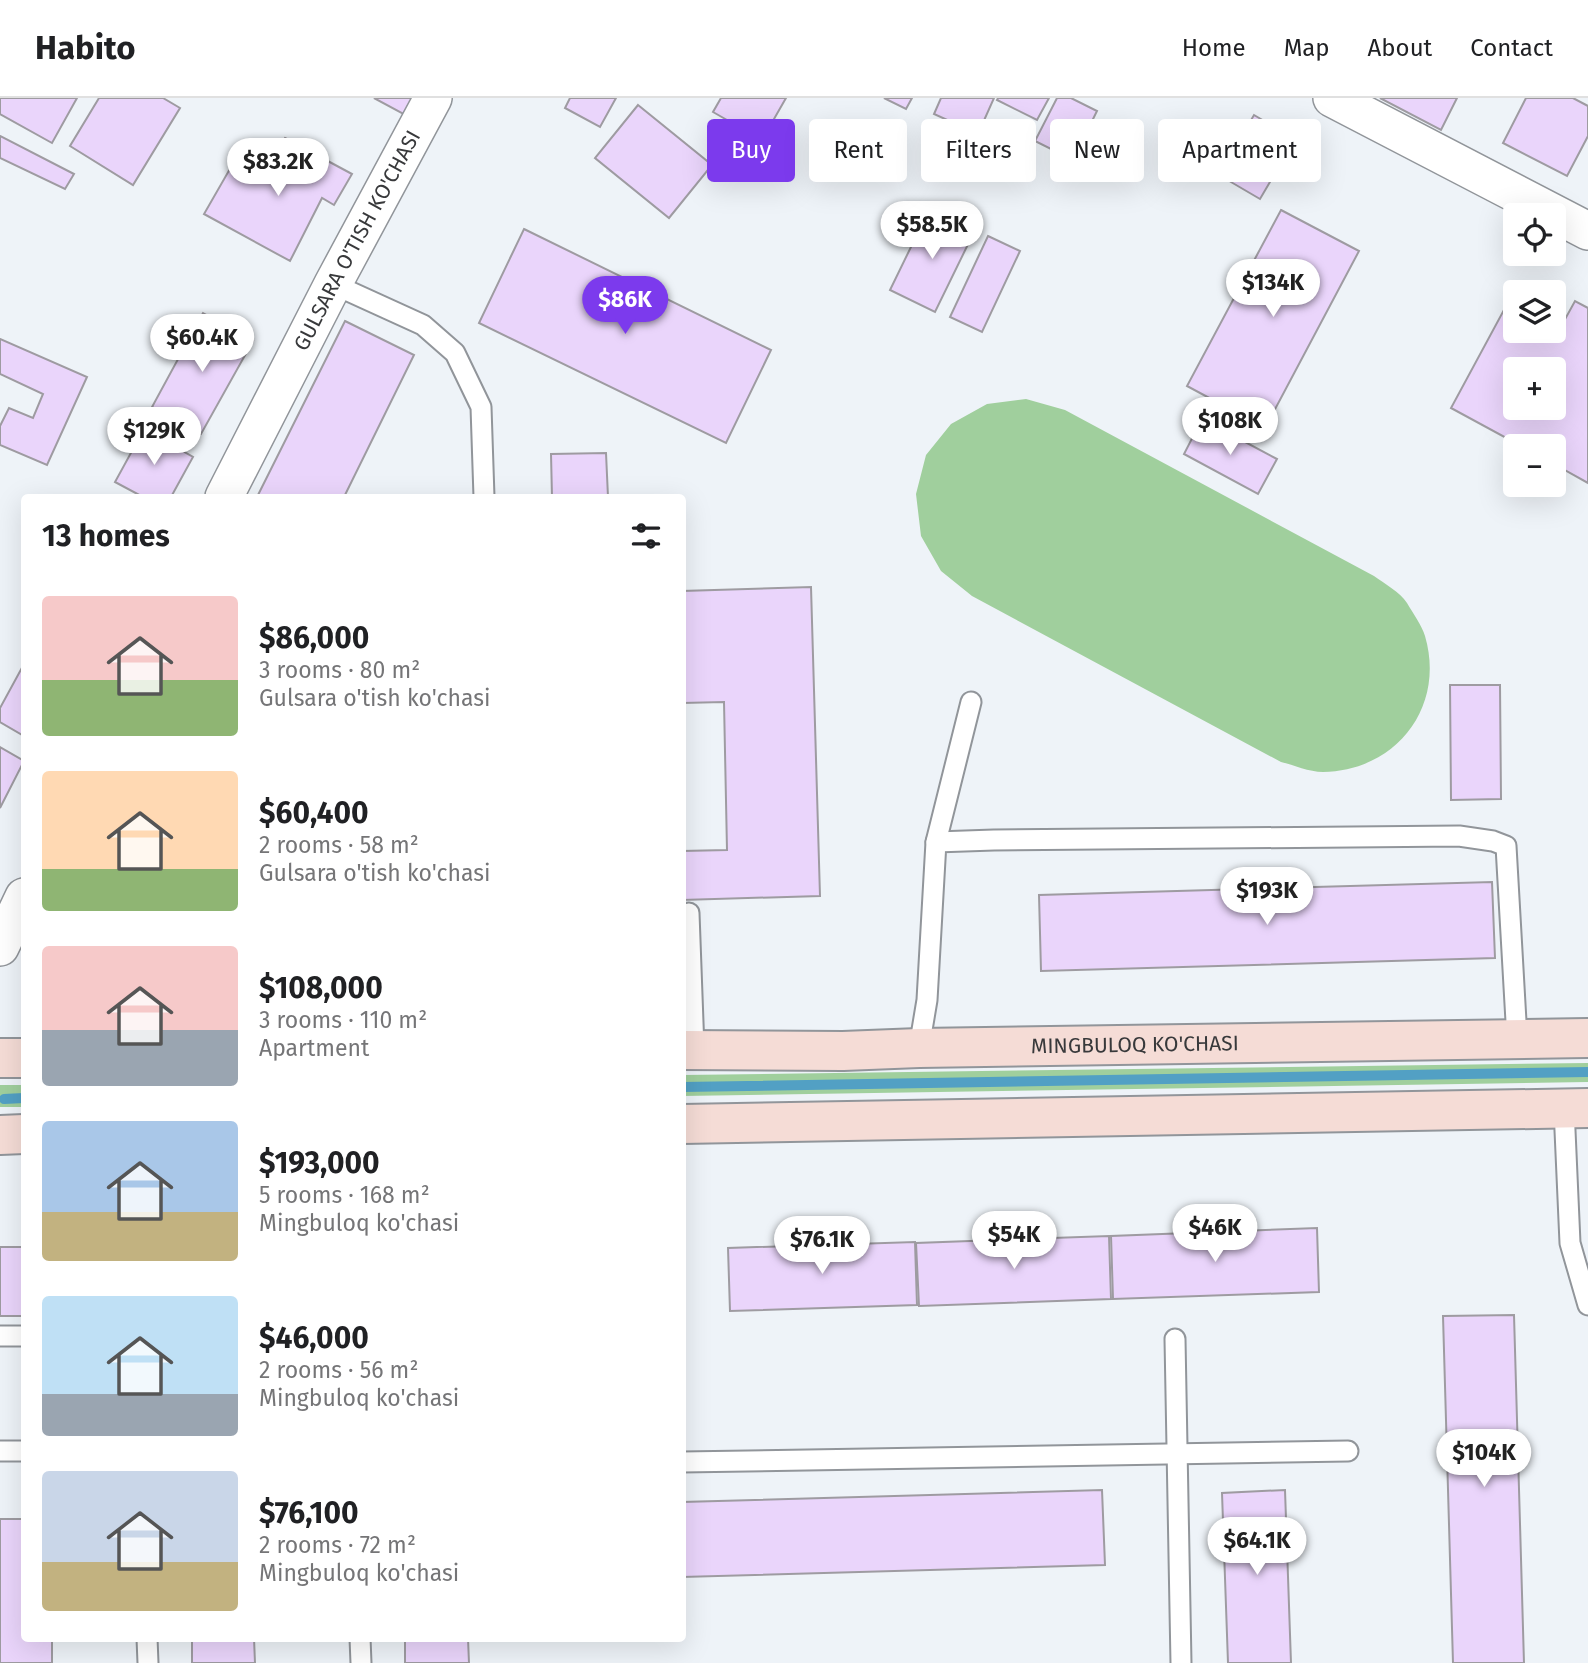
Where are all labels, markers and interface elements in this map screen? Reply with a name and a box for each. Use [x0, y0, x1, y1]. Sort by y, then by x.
text: Habito [35, 28, 136, 68]
text: Home [1182, 34, 1246, 62]
text: Map [1284, 34, 1330, 62]
text: About [1368, 34, 1432, 62]
text: Contact [1470, 34, 1553, 62]
chip: Buy [707, 119, 795, 182]
chip: Rent [809, 119, 907, 182]
chip: Filters [921, 119, 1036, 182]
chip: New [1050, 119, 1144, 182]
chip: Apartment [1158, 119, 1321, 182]
street label: GULSARA O'TISH KO'CHASI [288, 126, 426, 355]
pin: $83.2K [221, 139, 335, 198]
text: $83.2K [243, 147, 313, 175]
pin: $58.5K [875, 202, 989, 261]
map controls [1503, 203, 1566, 497]
button: locate [1503, 203, 1566, 266]
text: $58.5K [897, 210, 967, 238]
pin: $134K [1224, 260, 1322, 319]
text: $134K [1242, 268, 1304, 296]
pin: $86K [584, 276, 666, 336]
button: layers [1503, 280, 1566, 343]
text: $86K [598, 285, 652, 313]
pin: $60.4K [145, 314, 259, 374]
text: $60.4K [166, 323, 238, 351]
button: + [1503, 357, 1566, 420]
pin: $108K [1181, 398, 1279, 457]
text: $108K [1198, 406, 1262, 434]
pin: $129K [105, 408, 203, 467]
text: $129K [123, 416, 185, 444]
button: − [1503, 434, 1566, 497]
icon: filters [627, 517, 665, 555]
text: 13 homes [42, 518, 170, 554]
text: $86,000 [259, 620, 369, 656]
icon: home [98, 624, 182, 708]
text: 3 rooms · 80 m² [259, 656, 420, 684]
text: Gulsara o'tish ko'chasi [259, 684, 490, 712]
text: $60,400 [259, 795, 369, 831]
icon: home [98, 799, 182, 883]
text: 2 rooms · 58 m² [259, 831, 419, 859]
text: Gulsara o'tish ko'chasi [259, 859, 490, 887]
pin: $193K [1218, 868, 1316, 927]
text: $193K [1236, 876, 1298, 904]
text: $108,000 [259, 970, 383, 1006]
icon: home [98, 974, 182, 1058]
text: 3 rooms · 110 m² [259, 1006, 427, 1034]
street label: MINGBULOQ KO'CHASI [1031, 1030, 1239, 1059]
text: Apartment [259, 1034, 369, 1062]
text: $193,000 [259, 1145, 380, 1181]
icon: home [98, 1149, 182, 1233]
text: 5 rooms · 168 m² [259, 1181, 430, 1209]
pin: $46K [1174, 1204, 1256, 1264]
text: Mingbuloq ko'chasi [259, 1209, 459, 1237]
pin: $54K [973, 1212, 1055, 1271]
text: $46K [1188, 1213, 1242, 1241]
pin: $76.1K [765, 1216, 879, 1276]
text: $54K [988, 1220, 1040, 1248]
text: $76.1K [790, 1225, 854, 1253]
text: $46,000 [259, 1320, 369, 1356]
icon: home [98, 1324, 182, 1408]
text: 2 rooms · 56 m² [259, 1356, 418, 1384]
text: Mingbuloq ko'chasi [259, 1384, 459, 1412]
pin: $104K [1435, 1430, 1533, 1489]
text: $104K [1452, 1438, 1516, 1466]
text: $76,100 [259, 1495, 359, 1531]
icon: home [98, 1499, 182, 1583]
pin: $64.1K [1200, 1518, 1314, 1577]
text: $64.1K [1223, 1526, 1291, 1554]
text: 2 rooms · 72 m² [259, 1531, 416, 1559]
text: Mingbuloq ko'chasi [259, 1559, 459, 1587]

